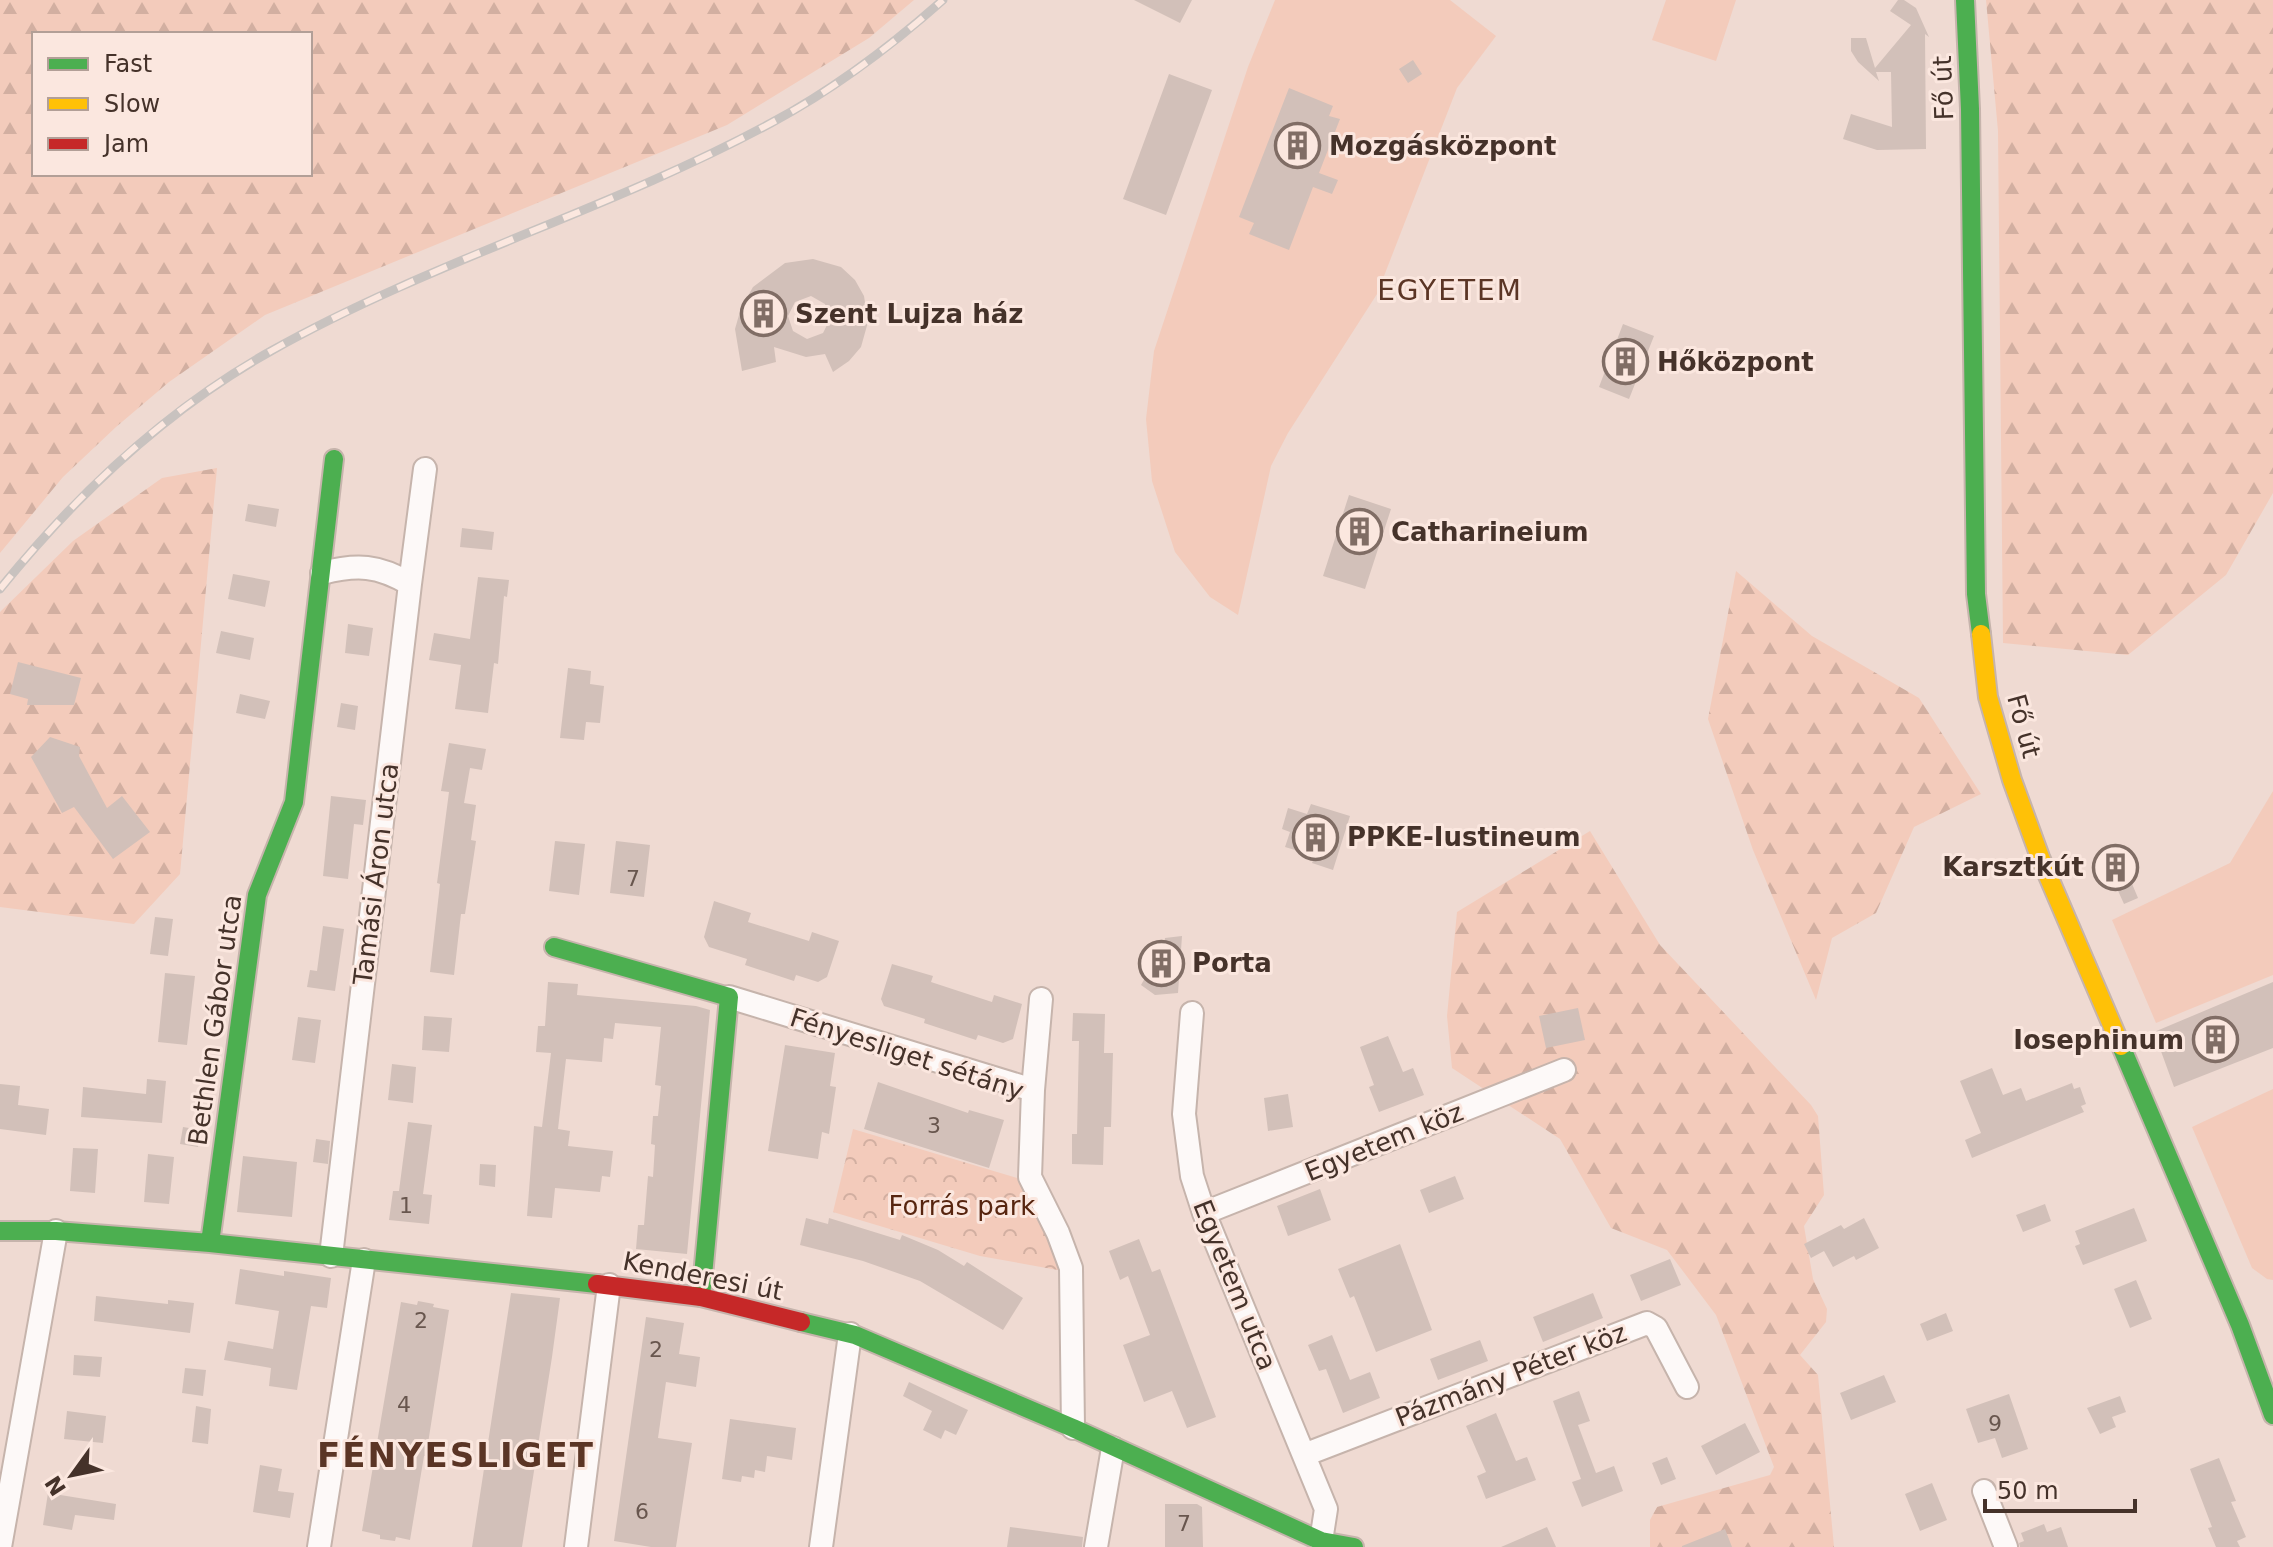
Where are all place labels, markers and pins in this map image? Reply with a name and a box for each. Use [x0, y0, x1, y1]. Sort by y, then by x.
building icon: Mozgásközpont [1274, 122, 1322, 170]
place label: Mozgásközpont [1329, 131, 1557, 161]
building icon: Szent Lujza ház [740, 290, 788, 338]
place label: Szent Lujza ház [795, 299, 1023, 329]
building icon: Hőközpont [1602, 338, 1650, 386]
place label: Hőközpont [1657, 347, 1814, 377]
building icon: Catharineium [1336, 508, 1384, 556]
place label: Catharineium [1391, 517, 1589, 547]
building icon: PPKE-Iustineum [1292, 813, 1340, 861]
place label: PPKE-Iustineum [1347, 822, 1581, 852]
building icon: Karsztkút [2091, 843, 2139, 891]
place label: Karsztkút [1942, 852, 2084, 882]
building icon: Porta [1137, 939, 1185, 987]
place label: Porta [1192, 948, 1272, 978]
building icon: Iosephinum [2191, 1016, 2239, 1064]
place label: Iosephinum [2013, 1025, 2184, 1055]

